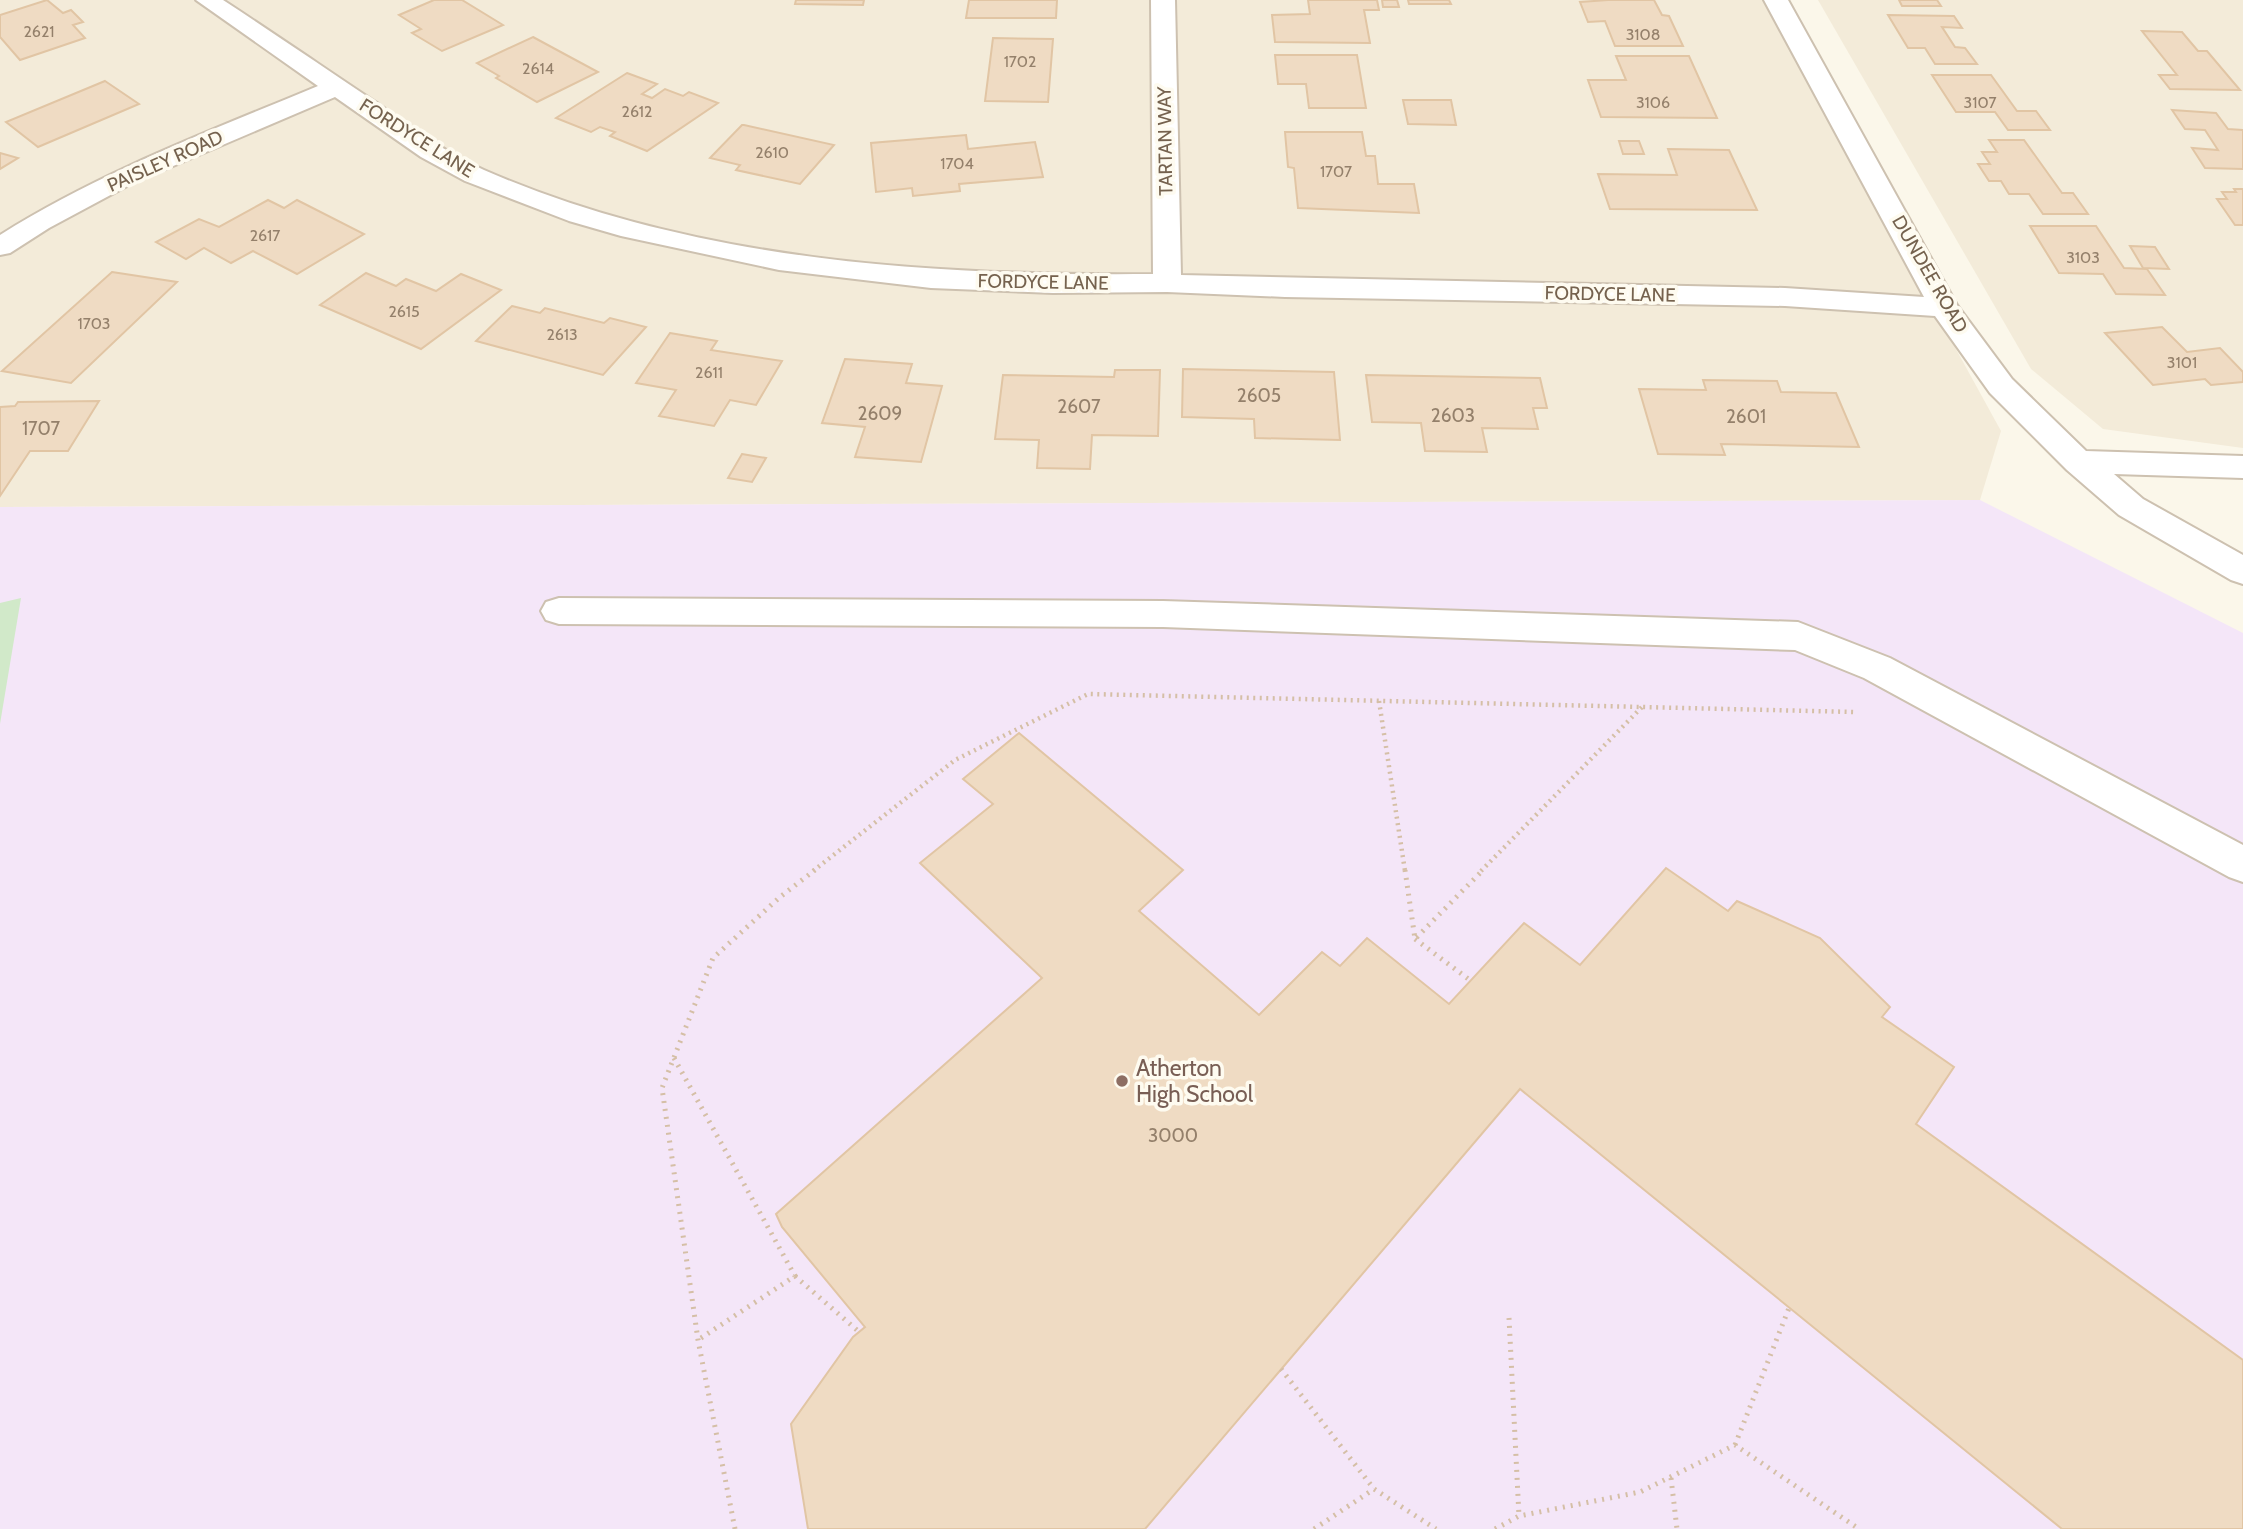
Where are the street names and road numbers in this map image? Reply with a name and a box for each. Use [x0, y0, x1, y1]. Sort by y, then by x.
street label: TARTAN WAY [1153, 86, 1177, 196]
street label: FORDYCE LANE [355, 94, 479, 182]
street label: PAISLEY ROAD [104, 125, 227, 197]
street label: DUNDEE ROAD [1887, 211, 1973, 337]
street label: FORDYCE LANE [977, 269, 1109, 295]
street label: FORDYCE LANE [1544, 281, 1676, 307]

